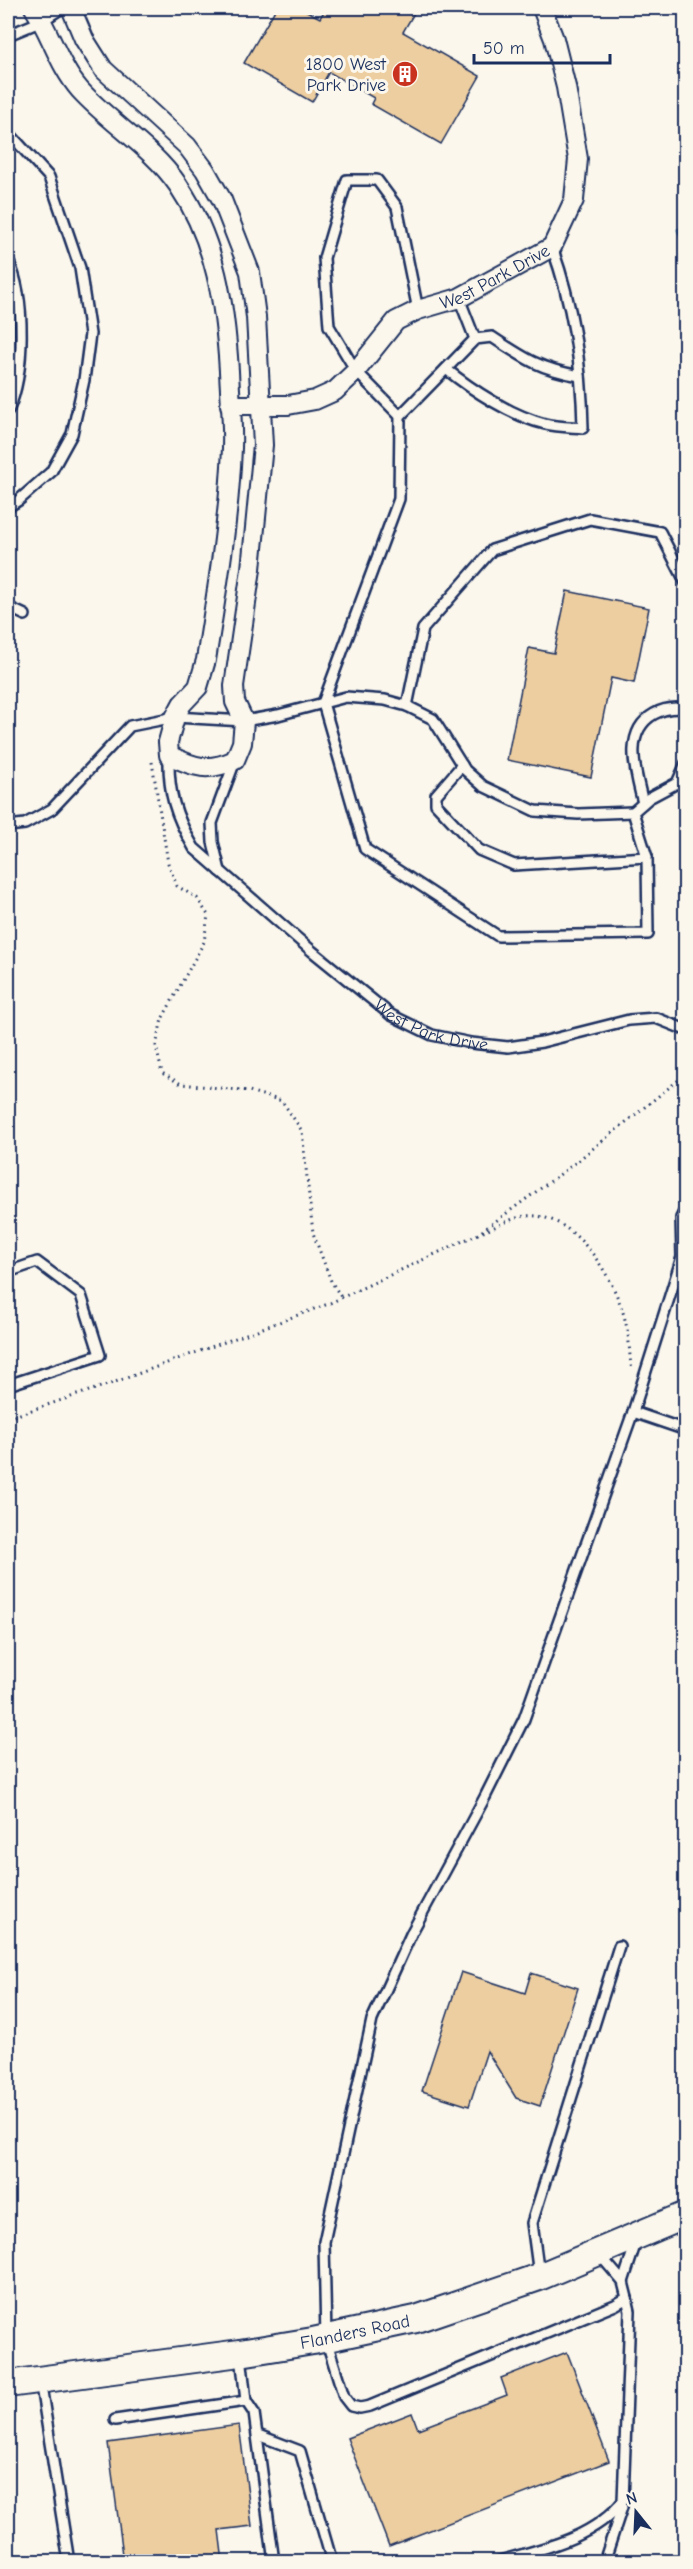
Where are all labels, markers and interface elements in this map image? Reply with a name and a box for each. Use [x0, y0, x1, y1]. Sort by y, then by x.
scale bar [474, 27, 610, 65]
text: 50 m [483, 38, 525, 59]
place label: 1800 West Park Drive [306, 54, 387, 96]
building icon: 1800 West Park Drive [390, 59, 420, 89]
street label: West Park Drive [438, 240, 554, 314]
street label: West Park Drive [369, 995, 489, 1056]
street label: Flanders Road [299, 2311, 412, 2354]
north arrow [606, 2482, 666, 2542]
text: N [624, 2489, 639, 2509]

